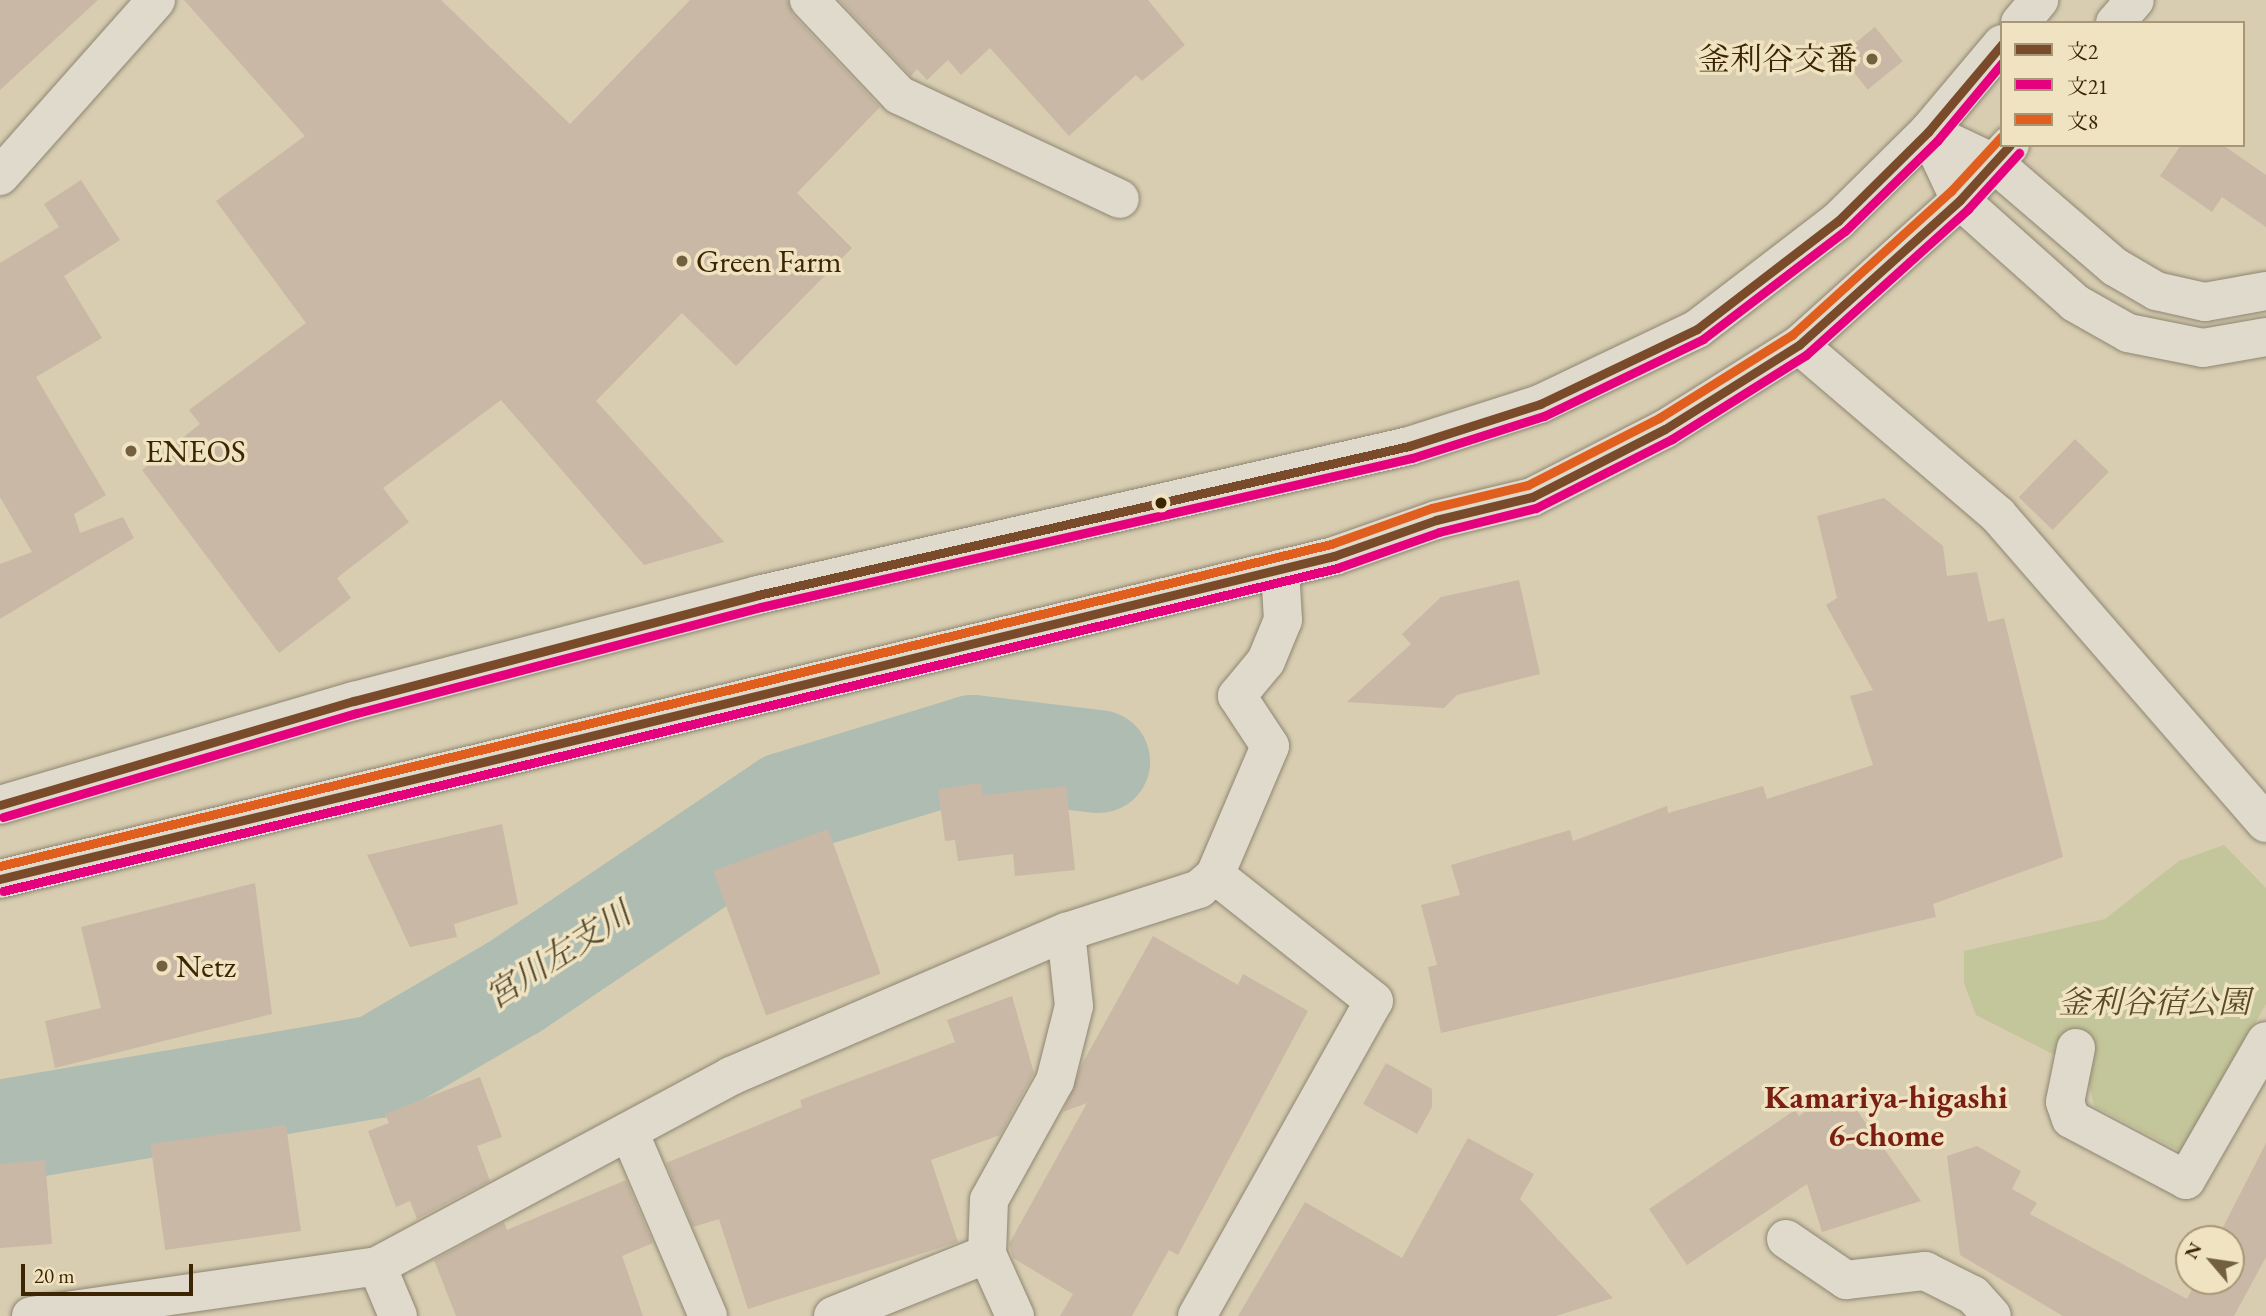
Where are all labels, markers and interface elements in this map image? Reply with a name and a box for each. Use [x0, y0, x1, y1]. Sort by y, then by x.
legend [2000, 21, 2245, 147]
text: 文2 [2067, 38, 2098, 65]
place label: 釜利谷交番 [1698, 40, 1858, 78]
marker: 釜利谷交番 [1864, 51, 1880, 67]
text: 文21 [2067, 73, 2108, 100]
text: 文8 [2067, 108, 2098, 135]
place label: Green Farm [696, 242, 842, 280]
marker: Green Farm [674, 253, 690, 269]
place label: ENEOS [145, 432, 246, 470]
marker: ENEOS [123, 443, 139, 459]
unlabelled marker [1154, 496, 1168, 510]
water label: 宮川左支川 [478, 893, 638, 1017]
place label: Netz [176, 947, 236, 985]
marker: Netz [154, 958, 170, 974]
park label: 釜利谷宿公園 [2058, 983, 2250, 1021]
district label: Kamariya-higashi 6-chome [1764, 1077, 2008, 1155]
north arrow [2175, 1225, 2245, 1295]
text: N [2178, 1238, 2208, 1263]
scale bar [24, 1250, 196, 1294]
text: 20 m [34, 1262, 75, 1289]

